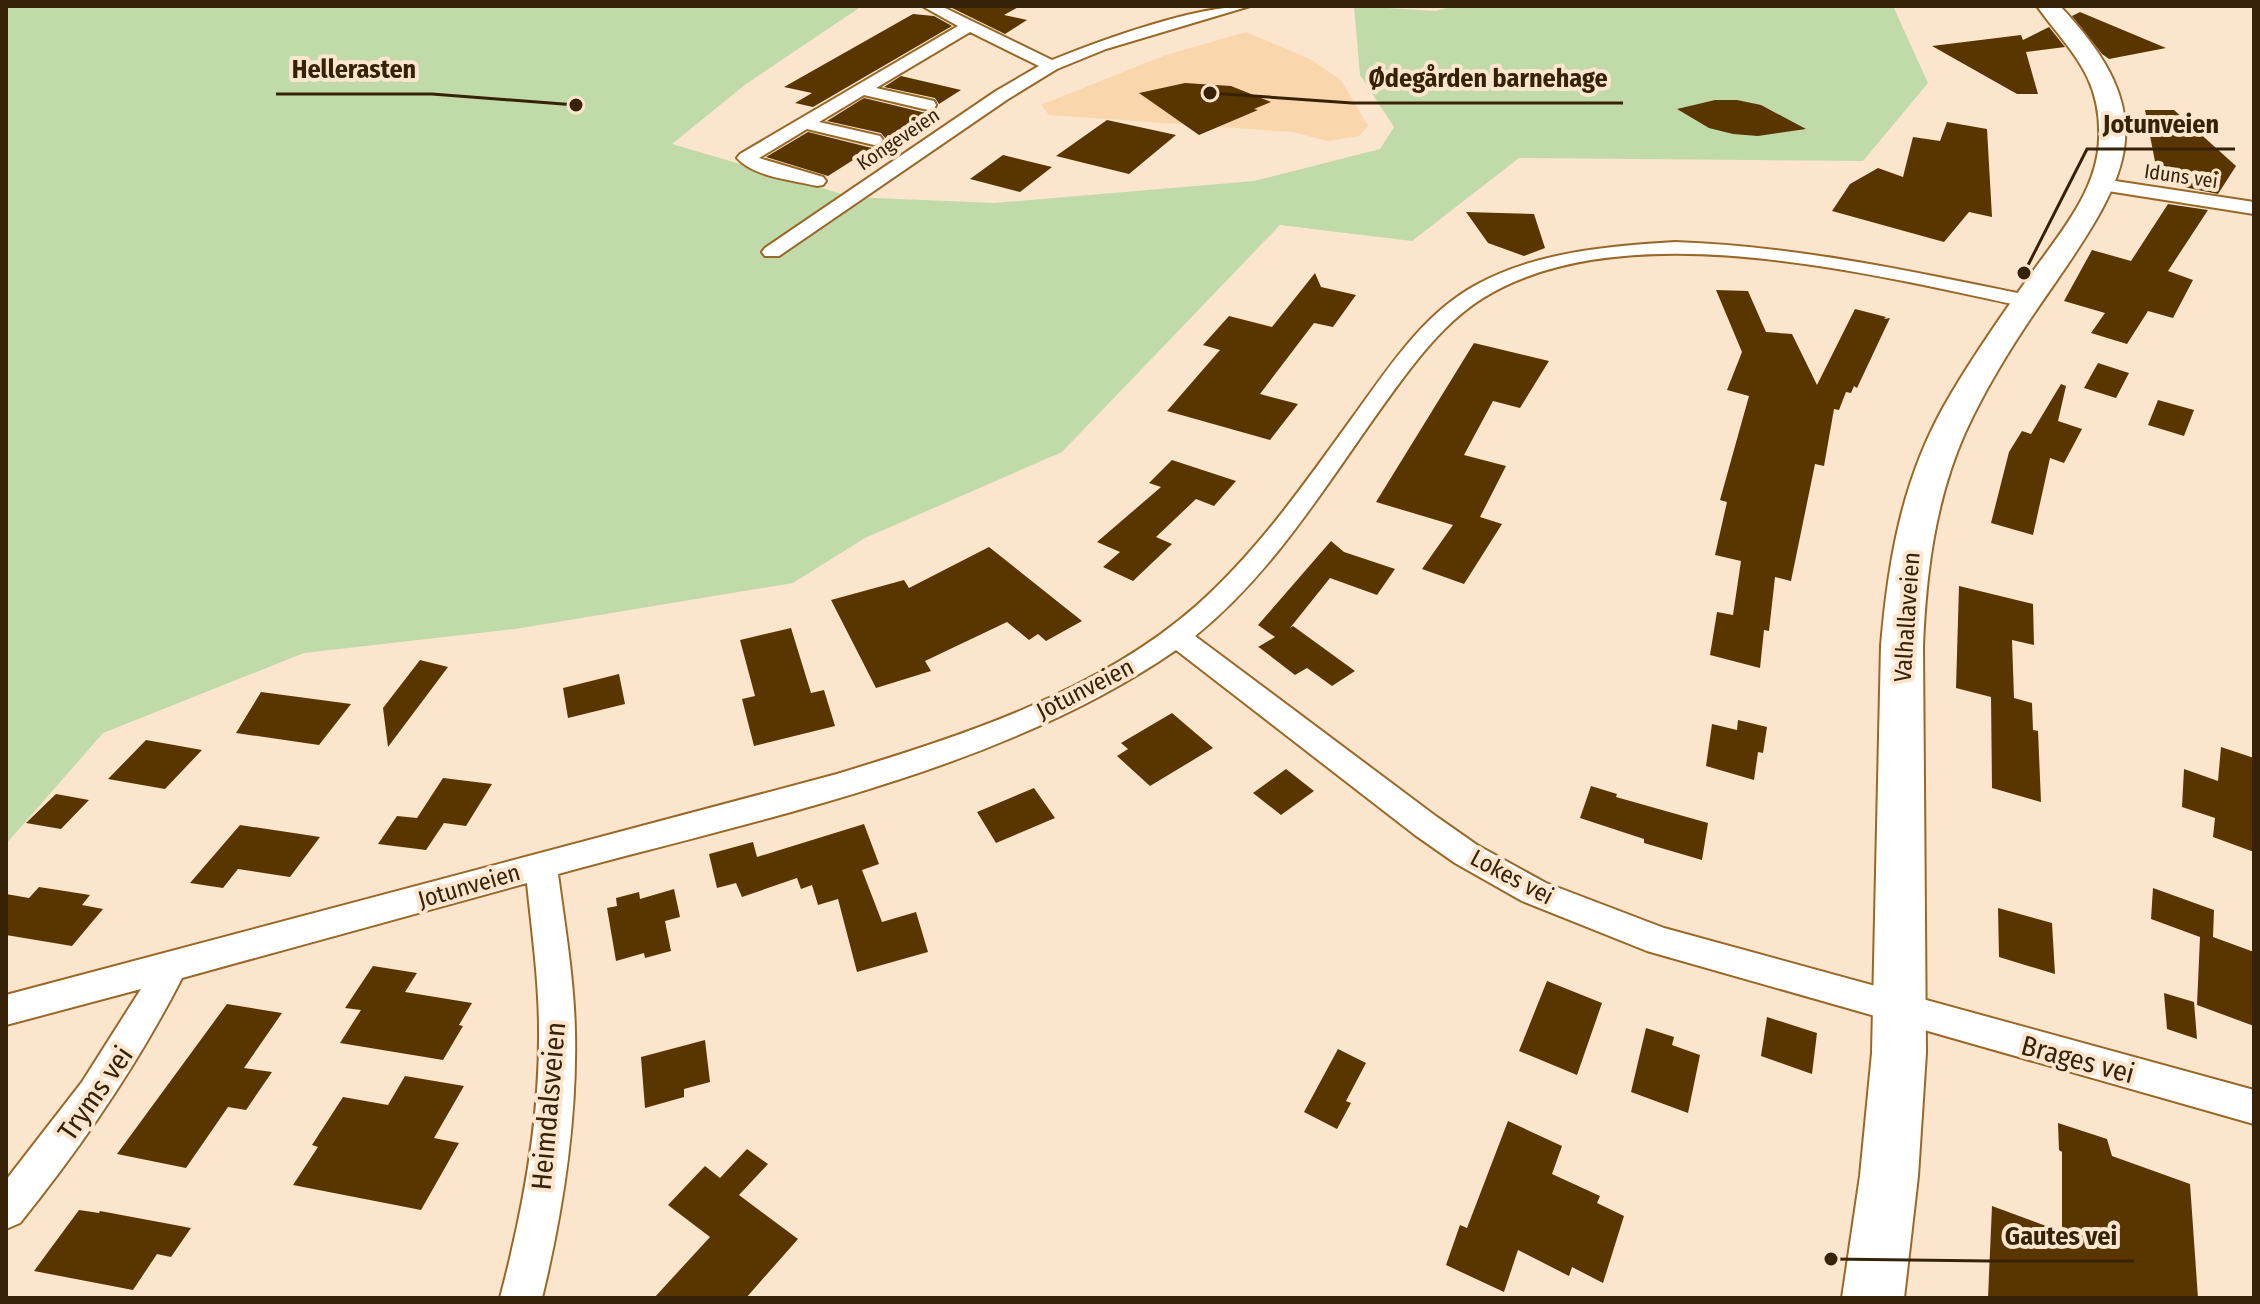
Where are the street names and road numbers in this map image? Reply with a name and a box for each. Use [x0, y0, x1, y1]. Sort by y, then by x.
street label: Kongeveien [852, 103, 944, 175]
street label: Iduns vei [2143, 159, 2219, 193]
street label: Valhallaveien [1888, 551, 1926, 683]
street label: Jotunveien [1032, 653, 1138, 725]
street label: Lokes vei [1466, 844, 1558, 910]
street label: Jotunveien [415, 858, 523, 914]
street label: Heimdalsveien [525, 1021, 572, 1191]
street label: Brages vei [2018, 1029, 2138, 1090]
street label: Tryms vei [51, 1040, 140, 1147]

